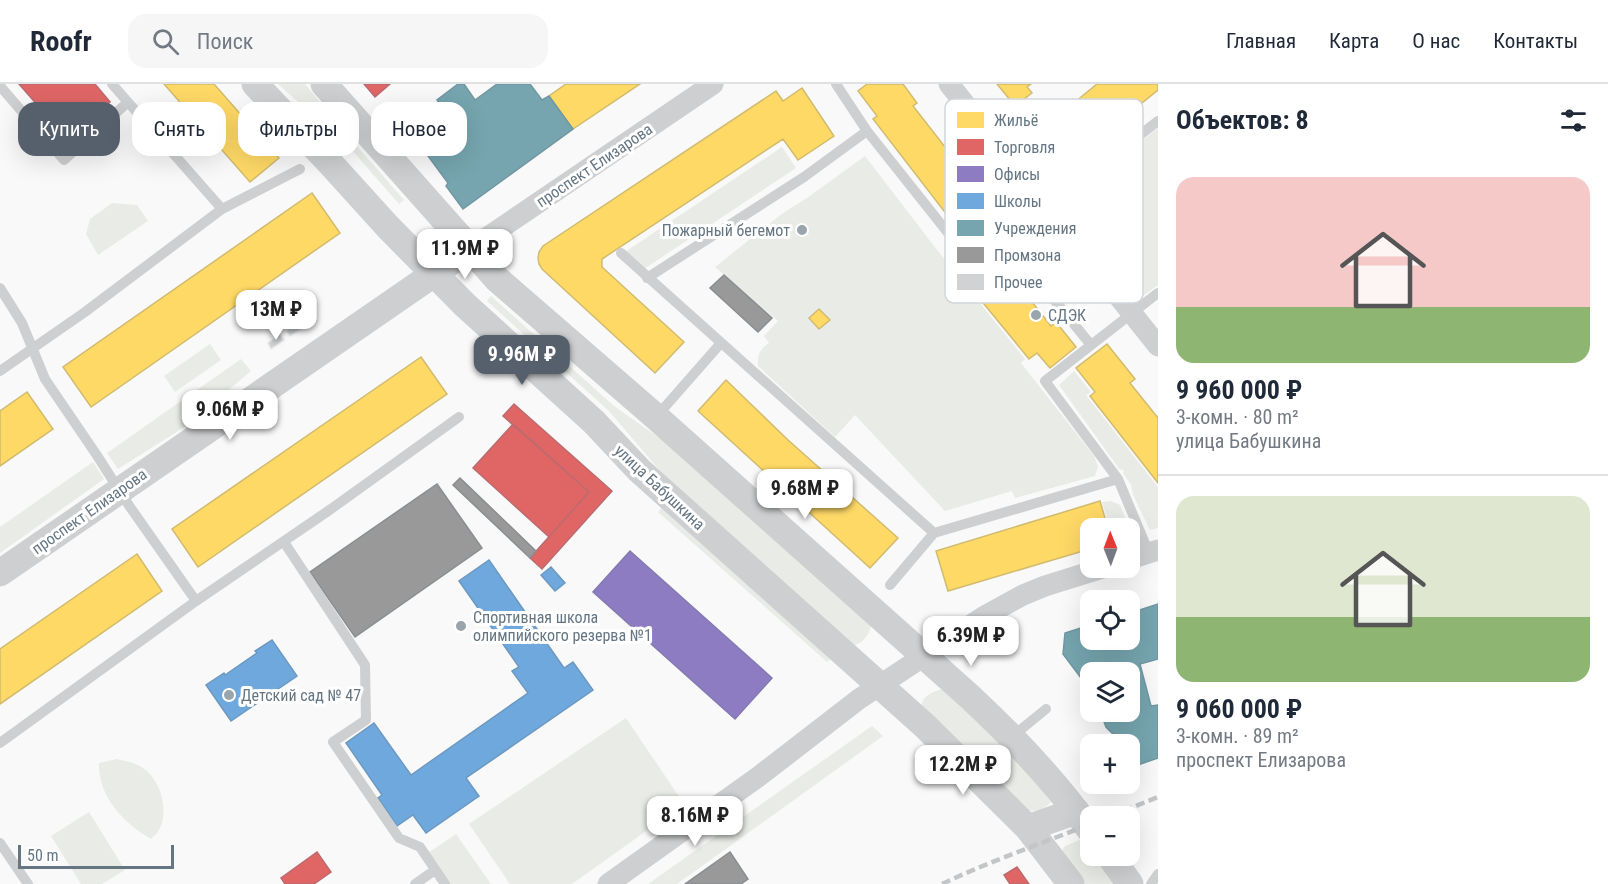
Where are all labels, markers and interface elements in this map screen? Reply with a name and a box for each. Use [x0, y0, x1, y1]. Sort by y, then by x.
search box [128, 14, 548, 68]
text: Roofr [30, 25, 92, 58]
icon: search [149, 25, 182, 58]
text: Поиск [197, 29, 253, 54]
text: Главная [1226, 29, 1296, 53]
text: Карта [1329, 29, 1379, 53]
text: О нас [1412, 29, 1460, 53]
text: Контакты [1493, 29, 1578, 53]
legend [945, 99, 1143, 303]
chip: Купить [18, 102, 120, 156]
chip: Снять [132, 102, 226, 156]
chip: Фильтры [238, 102, 359, 156]
chip: Новое [371, 102, 467, 156]
icon: filters [1557, 104, 1590, 137]
text: Объектов: 8 [1176, 105, 1309, 135]
text: Жильё [994, 111, 1038, 130]
street label: проспект Елизарова [533, 120, 656, 211]
text: Торговля [994, 138, 1055, 157]
text: Офисы [994, 165, 1040, 184]
text: Школы [994, 192, 1042, 211]
icon: home [1329, 216, 1437, 324]
text: Учреждения [994, 219, 1076, 238]
place label: Пожарный бегемот [662, 221, 790, 240]
marker: Пожарный бегемот [795, 223, 809, 237]
pin: 11.9M ₽ [410, 229, 520, 280]
text: 11.9M ₽ [431, 236, 499, 260]
text: Промзона [994, 246, 1061, 265]
text: Прочее [994, 273, 1043, 292]
pin: 13M ₽ [234, 290, 318, 341]
text: 13M ₽ [250, 297, 302, 321]
place label: СДЭК [1048, 306, 1086, 325]
marker: СДЭК [1029, 308, 1043, 322]
pin: 9.96M ₽ [467, 335, 577, 386]
text: 9.96M ₽ [488, 342, 556, 366]
text: 9 960 000 ₽ [1176, 375, 1302, 405]
pin: 9.06M ₽ [175, 390, 285, 441]
text: 9.06M ₽ [196, 397, 264, 421]
text: 3-комн. · 80 m² [1176, 405, 1299, 429]
text: улица Бабушкина [1176, 429, 1321, 453]
street label: улица Бабушкина [611, 441, 709, 534]
street label: проспект Елизарова [28, 465, 150, 558]
pin: 9.68M ₽ [750, 469, 860, 520]
text: 9.68M ₽ [771, 476, 839, 500]
north arrow [1080, 518, 1140, 578]
map controls [1080, 518, 1140, 866]
icon: home [1329, 535, 1437, 643]
button: locate [1080, 590, 1140, 650]
place label: Спортивная школа олимпийского резерва №1 [473, 608, 652, 645]
pin: 6.39M ₽ [916, 616, 1026, 667]
marker: Спортивная школа олимпийского резерва №1 [454, 619, 468, 633]
text: 6.39M ₽ [937, 623, 1005, 647]
button: layers [1080, 662, 1140, 722]
place label: Детский сад № 47 [241, 686, 361, 705]
marker: Детский сад № 47 [222, 688, 236, 702]
text: 9 060 000 ₽ [1176, 694, 1302, 724]
text: 3-комн. · 89 m² [1176, 724, 1299, 748]
button: + [1080, 734, 1140, 794]
pin: 12.2M ₽ [908, 745, 1018, 796]
text: проспект Елизарова [1176, 748, 1346, 772]
text: 12.2M ₽ [929, 752, 997, 776]
pin: 8.16M ₽ [640, 796, 750, 847]
text: 8.16M ₽ [661, 803, 729, 827]
button: − [1080, 806, 1140, 866]
scale bar [18, 842, 174, 870]
text: 50 m [27, 846, 59, 865]

